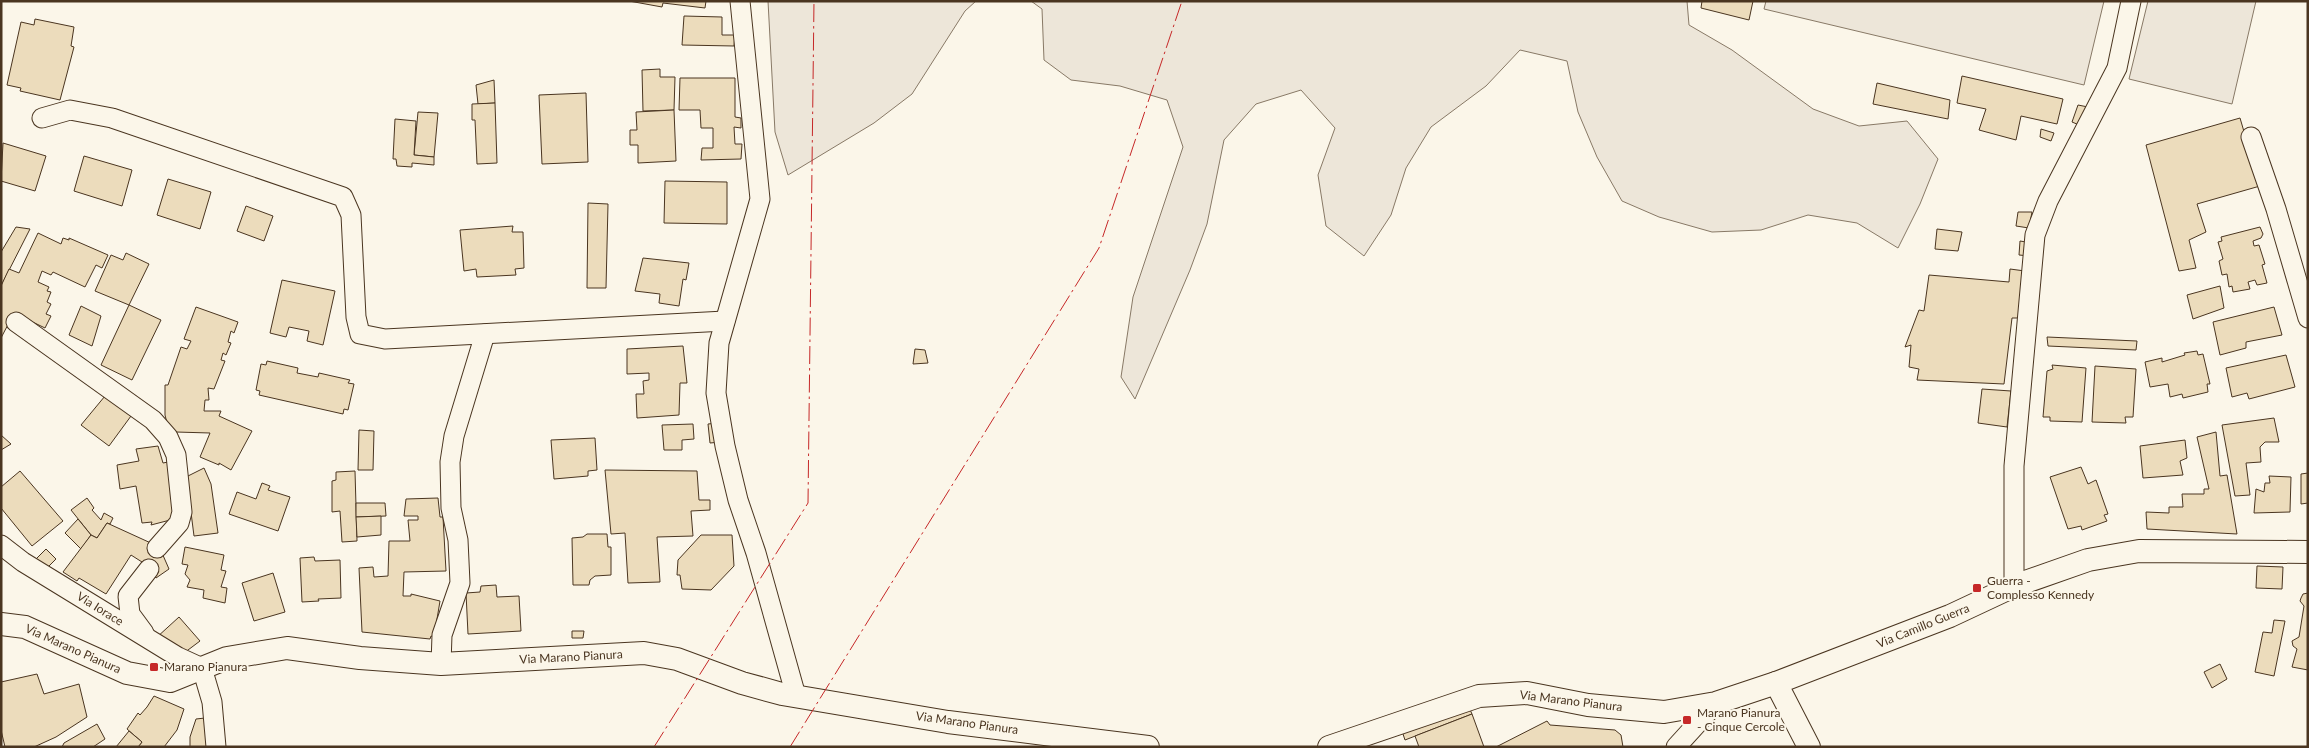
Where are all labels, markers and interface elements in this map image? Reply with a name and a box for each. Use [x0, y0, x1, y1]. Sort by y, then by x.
place label: Guerra - Complesso Kennedy [1987, 573, 2095, 602]
marker: Guerra - Complesso Kennedy [1971, 582, 1983, 594]
street label: Via Iorace [74, 588, 126, 629]
street label: Via Camillo Guerra [1874, 600, 1971, 651]
street label: Via Marano Pianura [23, 621, 124, 676]
street label: Via Marano Pianura [519, 646, 623, 667]
place label: Marano Pianura [164, 659, 247, 674]
marker: Marano Pianura [148, 661, 160, 673]
street label: Via Marano Pianura [1519, 687, 1623, 714]
place label: Marano Pianura - Cinque Cercole [1697, 705, 1785, 734]
street label: Via Marano Pianura [915, 708, 1019, 737]
marker: Marano Pianura - Cinque Cercole [1681, 714, 1693, 726]

